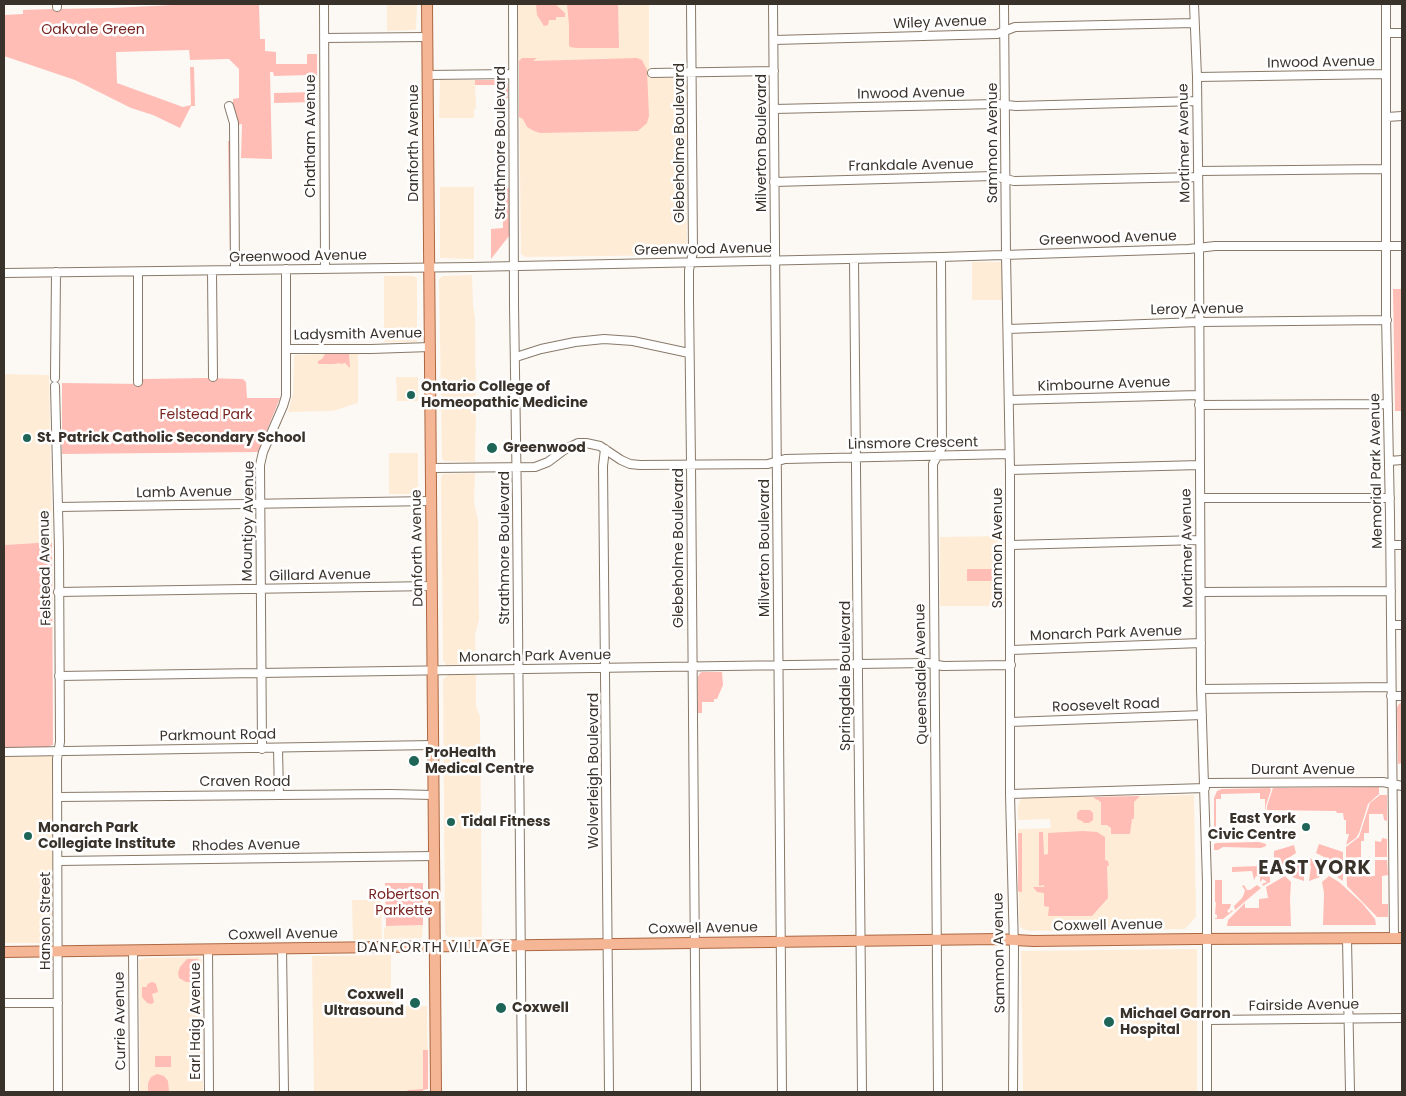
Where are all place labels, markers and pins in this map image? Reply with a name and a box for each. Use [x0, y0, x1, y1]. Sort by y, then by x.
place label: Ontario College of Homeopathic Medicine [421, 379, 588, 412]
marker: Ontario College of Homeopathic Medicine [405, 389, 417, 401]
place label: St. Patrick Catholic Secondary School [37, 430, 306, 446]
marker: St. Patrick Catholic Secondary School [21, 432, 33, 444]
place label: Greenwood [503, 440, 586, 456]
marker: Greenwood [485, 441, 499, 455]
place label: ProHealth Medical Centre [425, 745, 534, 778]
marker: ProHealth Medical Centre [407, 754, 421, 768]
place label: East York Civic Centre [1208, 811, 1296, 844]
place label: Tidal Fitness [461, 814, 551, 830]
marker: Tidal Fitness [445, 816, 457, 828]
place label: Monarch Park Collegiate Institute [38, 820, 176, 852]
marker: East York Civic Centre [1300, 821, 1312, 833]
marker: Monarch Park Collegiate Institute [22, 830, 34, 842]
place label: Coxwell Ultrasound [324, 987, 404, 1020]
marker: Coxwell Ultrasound [408, 996, 422, 1010]
place label: Coxwell [512, 1000, 569, 1016]
marker: Coxwell [494, 1001, 508, 1015]
place label: Michael Garron Hospital [1120, 1006, 1231, 1038]
marker: Michael Garron Hospital [1102, 1015, 1116, 1029]

